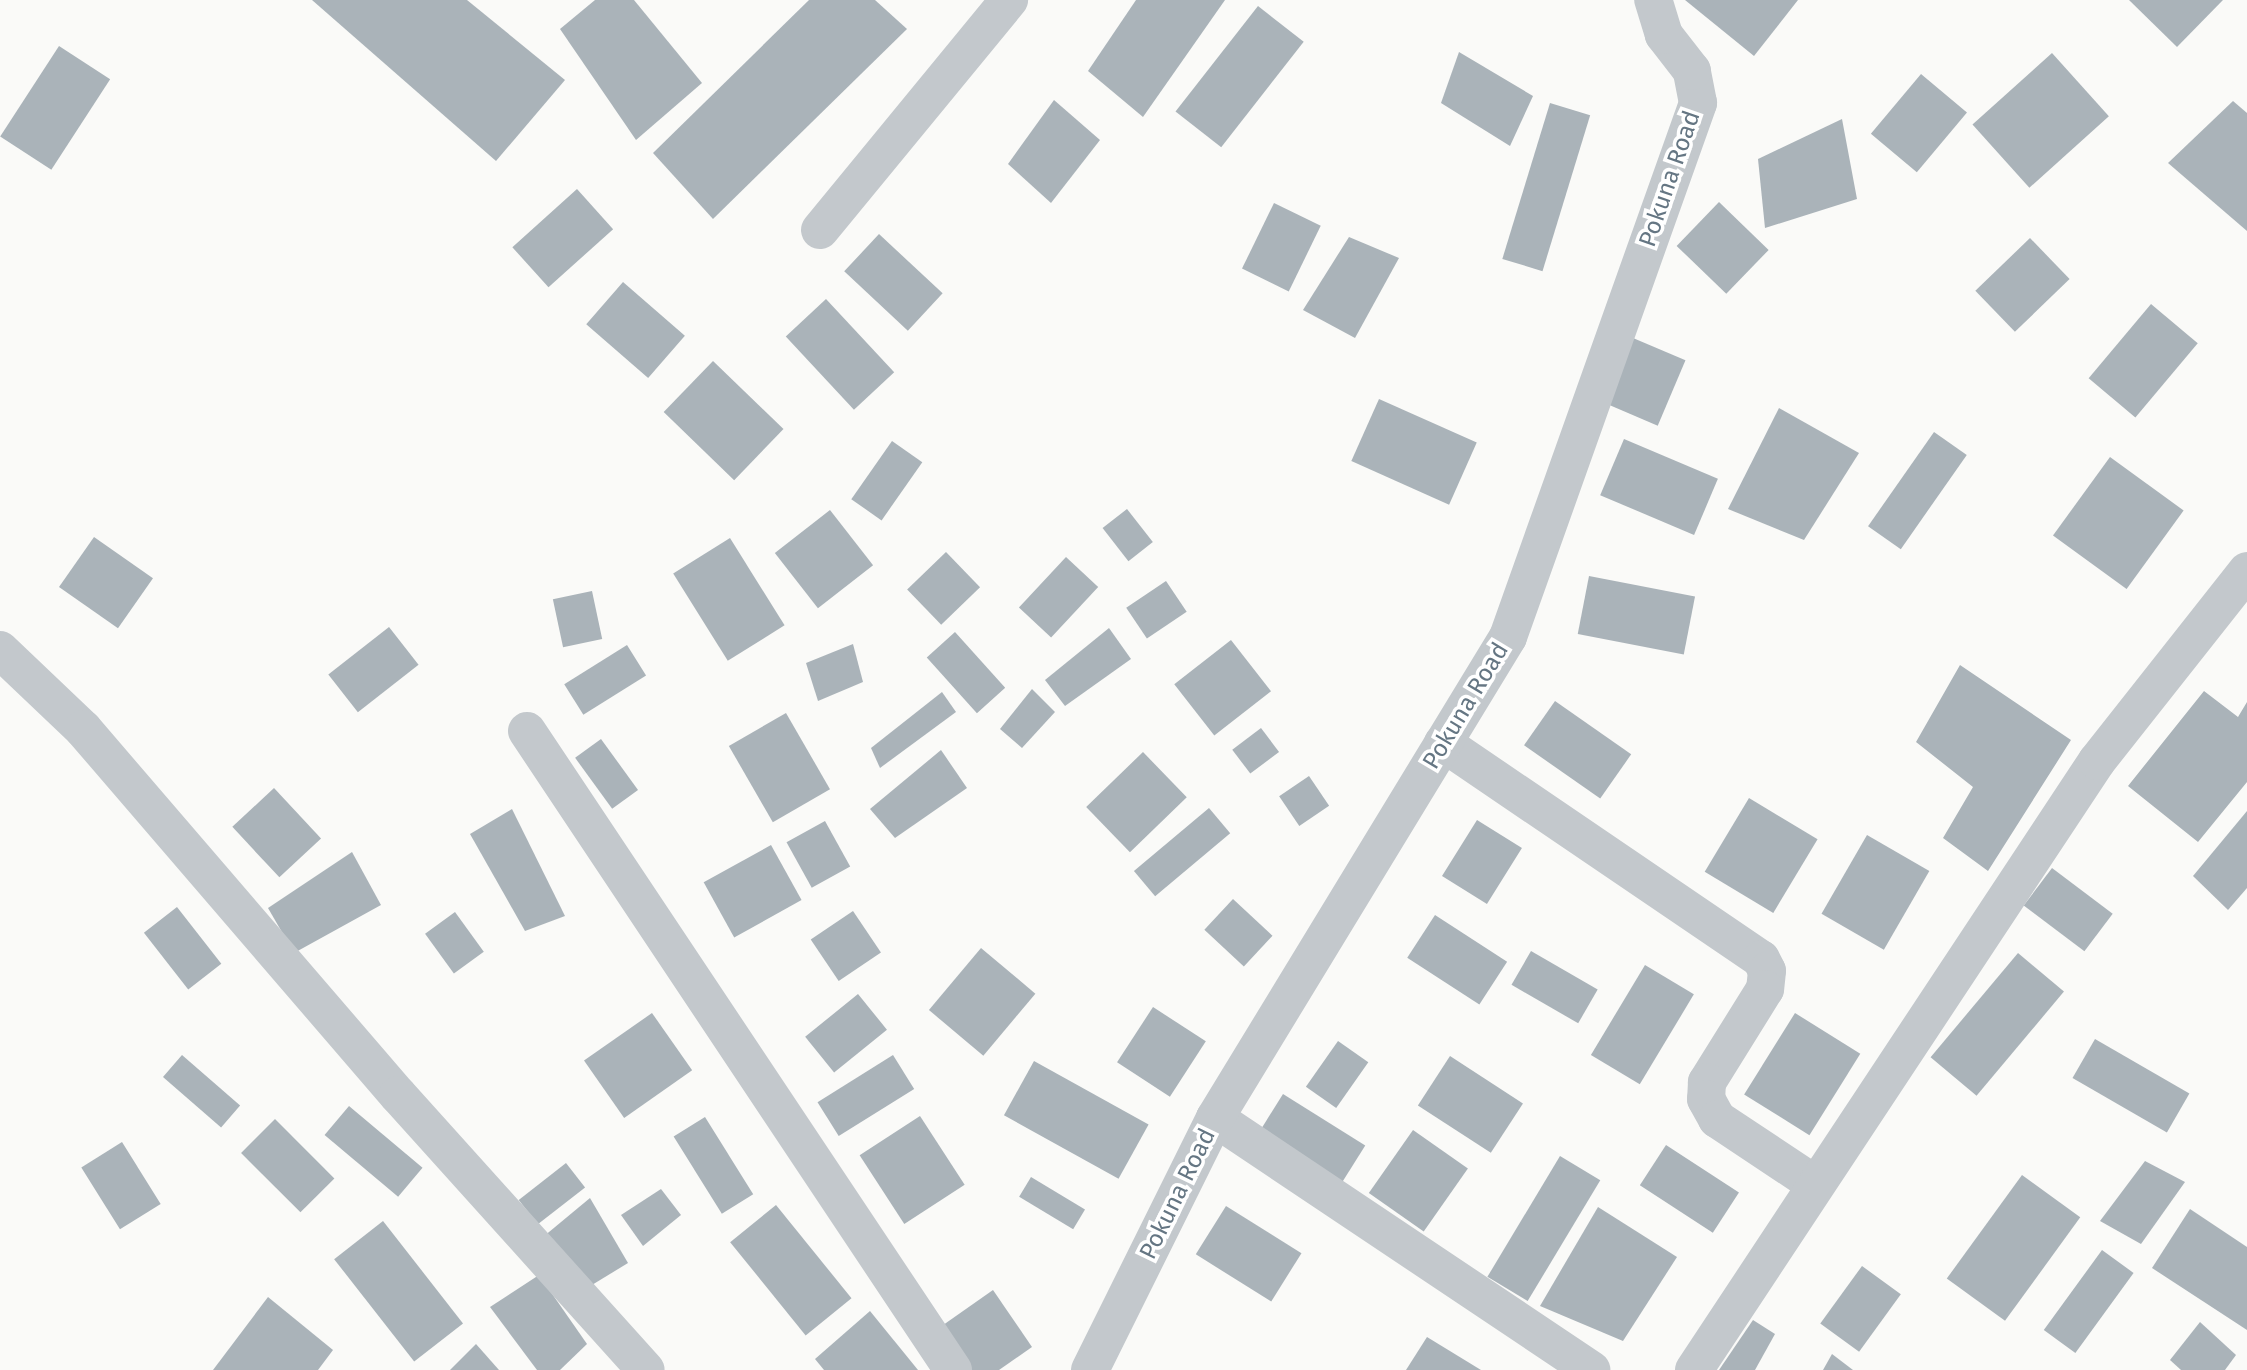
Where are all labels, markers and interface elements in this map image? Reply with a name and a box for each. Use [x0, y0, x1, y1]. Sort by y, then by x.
street label: Pokuna Road [1633, 107, 1707, 251]
street label: Pokuna Road [1417, 638, 1515, 774]
street label: Pokuna Road [1134, 1124, 1222, 1264]

